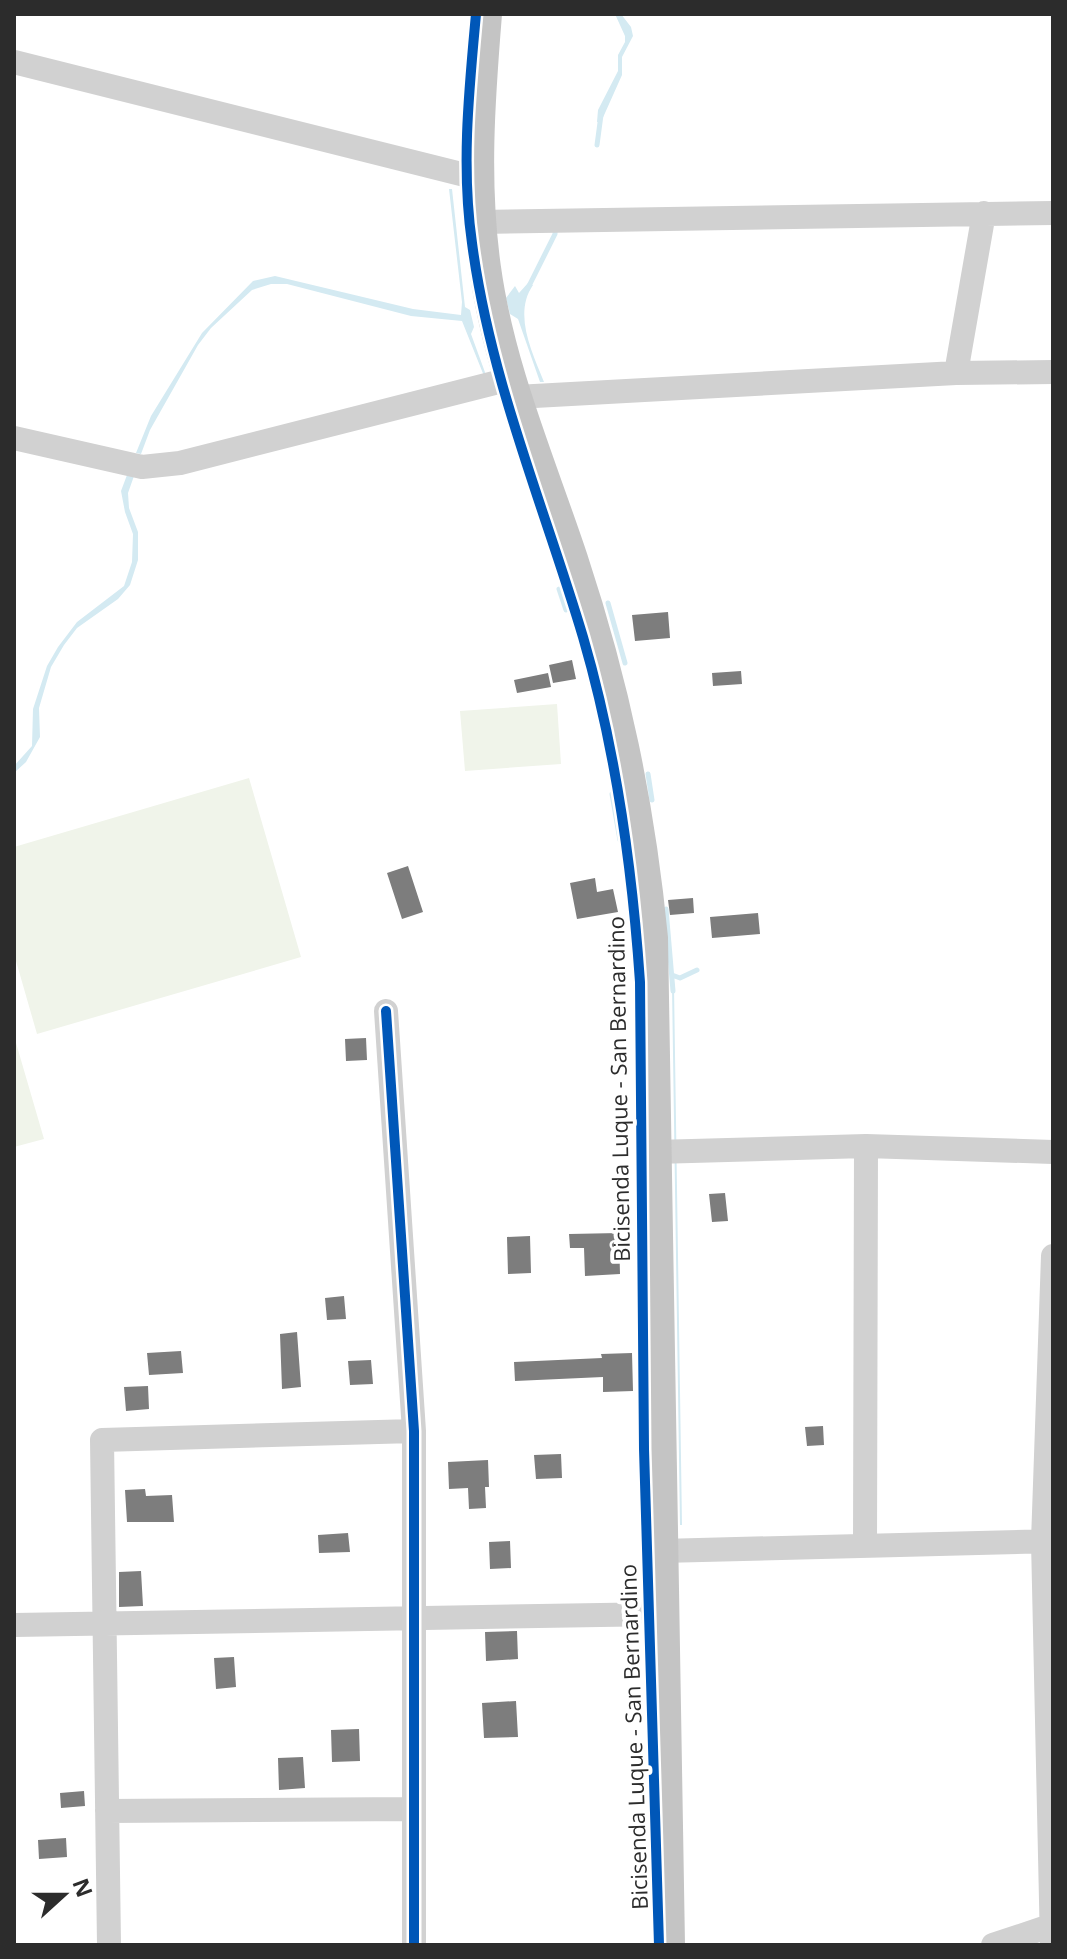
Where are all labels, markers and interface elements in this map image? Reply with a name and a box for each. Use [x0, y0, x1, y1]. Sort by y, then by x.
street label: Bicisenda Luque - San Bernardino [600, 916, 636, 1262]
street label: Bicisenda Luque - San Bernardino [612, 1564, 654, 1910]
north arrow [24, 1855, 104, 1935]
text: N [66, 1874, 101, 1901]

